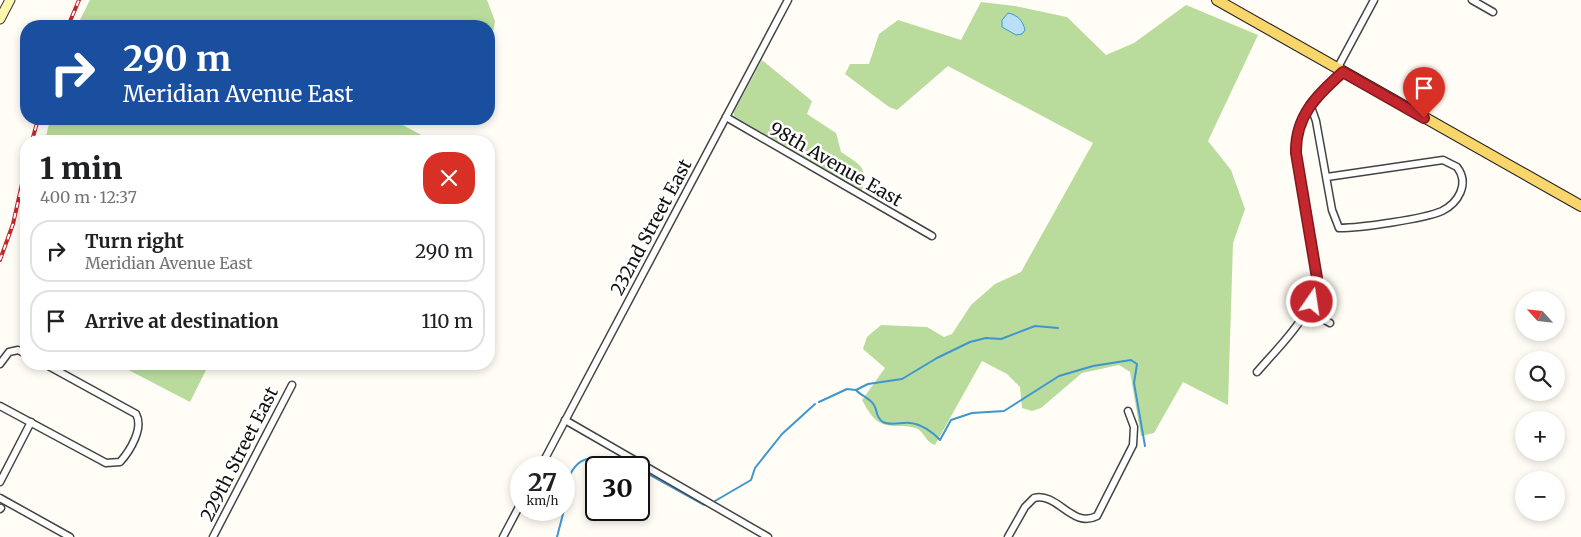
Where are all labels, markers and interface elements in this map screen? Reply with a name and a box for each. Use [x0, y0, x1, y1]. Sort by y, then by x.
text: 290 m [123, 37, 231, 81]
icon: right [40, 40, 105, 105]
pin [1403, 67, 1445, 118]
icon: arrive [1410, 74, 1438, 102]
text: Meridian Avenue East [123, 80, 353, 108]
street label: 98th Avenue East [766, 117, 906, 211]
text: 1 min [40, 149, 122, 187]
button: close [423, 152, 475, 204]
street label: 232nd Street East [605, 155, 697, 299]
text: 400 m · 12:37 [40, 187, 137, 207]
text: Turn right [85, 229, 184, 253]
icon: right [42, 237, 70, 265]
text: 290 m [415, 239, 473, 263]
text: Meridian Avenue East [85, 253, 253, 273]
position arrow [1285, 275, 1337, 327]
north arrow [1515, 291, 1565, 341]
map controls [1515, 291, 1565, 521]
icon: arrive [42, 307, 70, 335]
text: Arrive at destination [85, 309, 279, 333]
text: 110 m [422, 309, 473, 333]
button: search [1515, 351, 1565, 401]
street label: 229th Street East [195, 383, 283, 525]
button: + [1515, 411, 1565, 461]
speed limit sign: 30 [585, 456, 650, 521]
text: 27 [528, 466, 557, 498]
button: − [1515, 471, 1565, 521]
text: km/h [527, 493, 558, 508]

